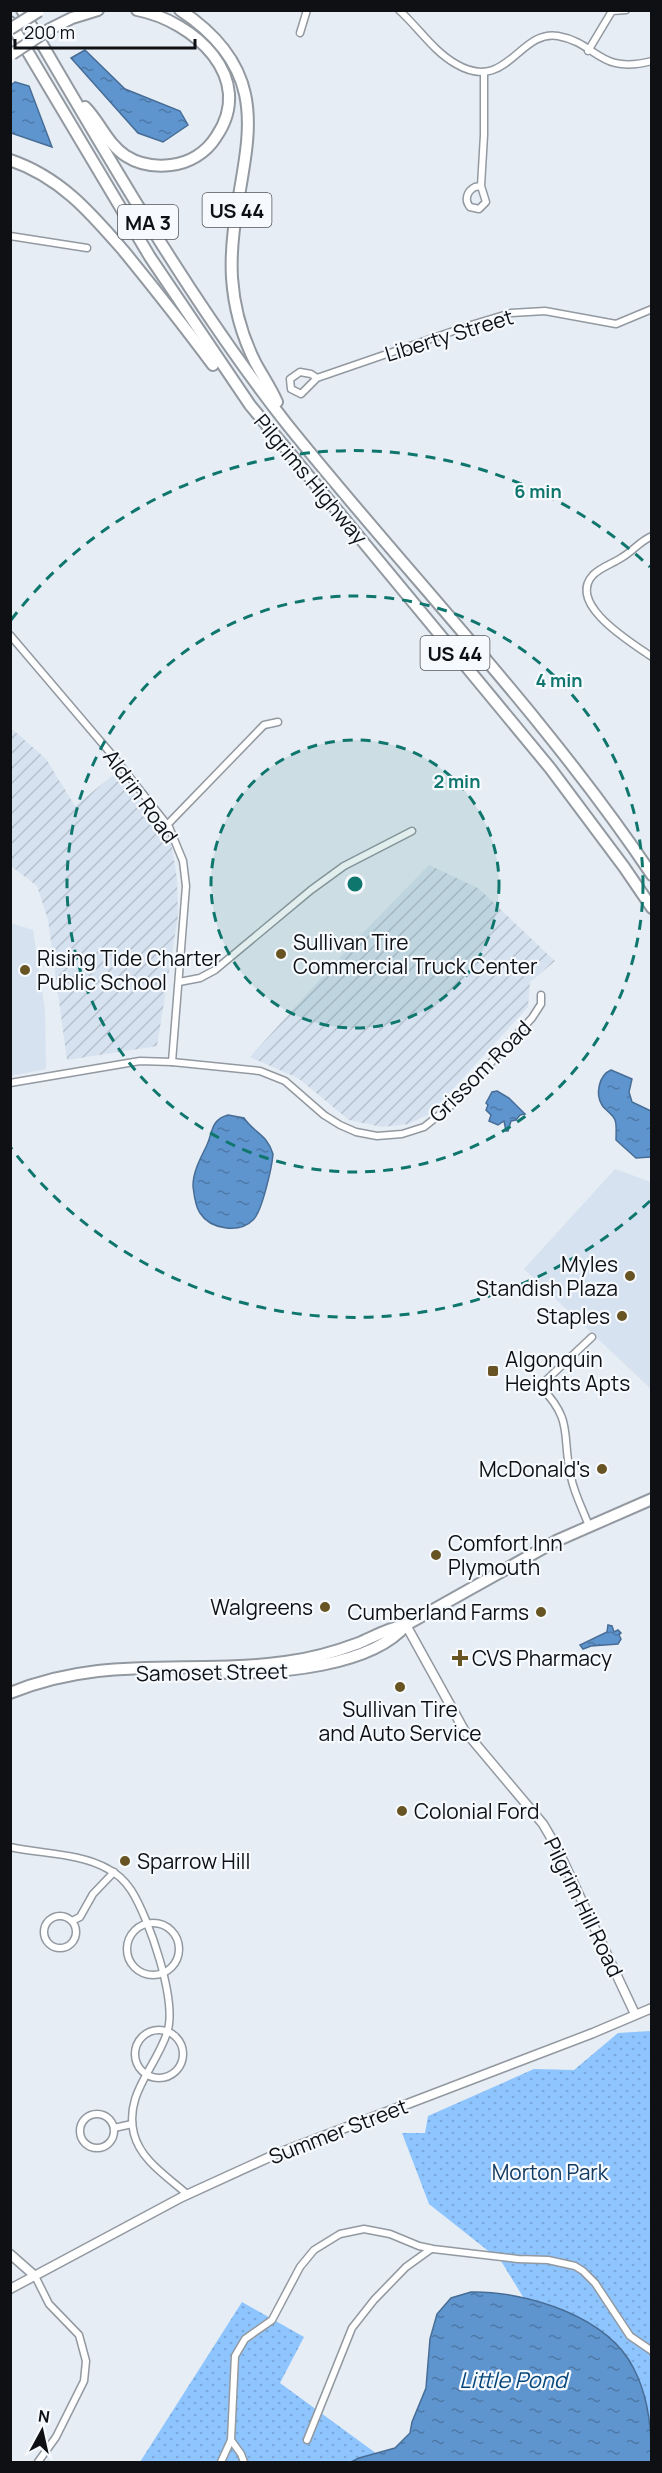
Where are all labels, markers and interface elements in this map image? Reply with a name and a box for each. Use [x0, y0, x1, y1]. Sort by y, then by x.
scale bar [15, 12, 195, 50]
text: 200 m [24, 20, 75, 44]
road number: US 44 [202, 193, 272, 227]
road number: MA 3 [118, 205, 178, 239]
street label: Liberty Street [381, 302, 517, 368]
street label: Pilgrims Highway [248, 408, 374, 550]
text: 6 min [514, 479, 562, 503]
road number: US 44 [420, 636, 490, 670]
text: 4 min [535, 668, 583, 692]
street label: Aldrin Road [97, 743, 185, 849]
text: 2 min [434, 769, 480, 793]
centre of rings [345, 874, 365, 894]
place label: Sullivan Tire Commercial Truck Center [293, 928, 538, 980]
place label: Rising Tide Charter Public School [37, 944, 222, 996]
marker: Sullivan Tire Commercial Truck Center [274, 947, 288, 961]
marker: Rising Tide Charter Public School [18, 963, 32, 977]
street label: Grissom Road [423, 1014, 537, 1128]
place label: Myles Standish Plaza [476, 1250, 618, 1302]
marker: Myles Standish Plaza [623, 1269, 637, 1283]
place label: Staples [536, 1302, 610, 1330]
marker: Staples [615, 1309, 629, 1323]
place label: Algonquin Heights Apts [505, 1345, 630, 1397]
marker: Algonquin Heights Apts [486, 1364, 500, 1378]
place label: McDonald's [479, 1455, 590, 1483]
marker: McDonald's [595, 1462, 609, 1476]
place label: Comfort Inn Plymouth [448, 1529, 563, 1581]
marker: Comfort Inn Plymouth [429, 1548, 443, 1562]
place label: Walgreens [210, 1593, 313, 1621]
place label: Cumberland Farms [348, 1598, 529, 1626]
marker: Walgreens [318, 1600, 332, 1614]
marker: Cumberland Farms [534, 1605, 548, 1619]
place label: CVS Pharmacy [472, 1644, 612, 1672]
marker: CVS Pharmacy [453, 1651, 467, 1665]
street label: Samoset Street [136, 1657, 288, 1687]
marker: Sullivan Tire and Auto Service [393, 1680, 407, 1694]
place label: Sullivan Tire and Auto Service [318, 1695, 482, 1747]
place label: Colonial Ford [414, 1797, 539, 1825]
marker: Colonial Ford [395, 1804, 409, 1818]
street label: Pilgrim Hill Road [538, 1832, 630, 1982]
place label: Sparrow Hill [137, 1847, 250, 1875]
marker: Sparrow Hill [118, 1854, 132, 1868]
street label: Summer Street [265, 2092, 411, 2170]
park label: Morton Park [492, 2158, 609, 2186]
water label: Little Pond [459, 2365, 570, 2395]
north arrow [12, 2401, 72, 2461]
text: N [37, 2404, 51, 2428]

